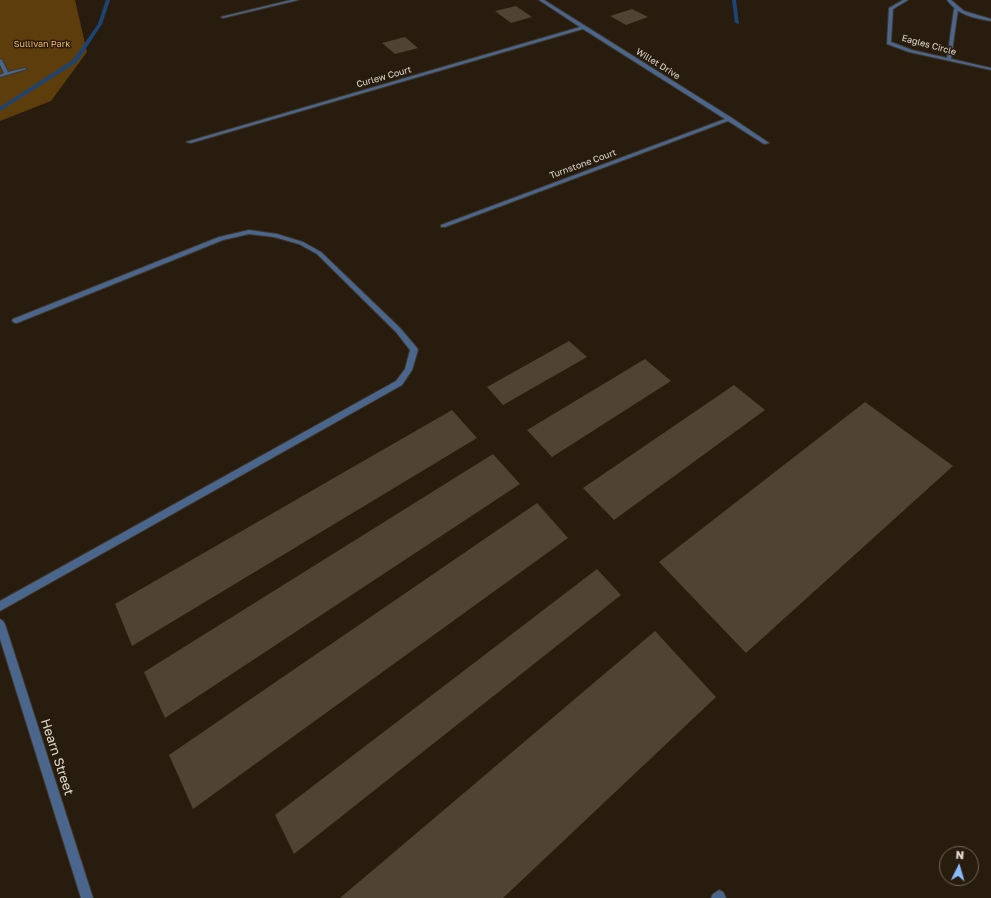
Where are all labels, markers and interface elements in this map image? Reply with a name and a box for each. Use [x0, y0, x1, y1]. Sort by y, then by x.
street label: Eagles Circle [901, 33, 957, 57]
park label: Sullivan Park [14, 39, 70, 49]
street label: Willet Drive [634, 46, 682, 82]
street label: Curlew Court [355, 64, 413, 90]
street label: Turnstone Court [548, 147, 618, 181]
street label: Hearn Street [37, 717, 77, 797]
north arrow [939, 846, 979, 886]
text: N [955, 848, 965, 861]

